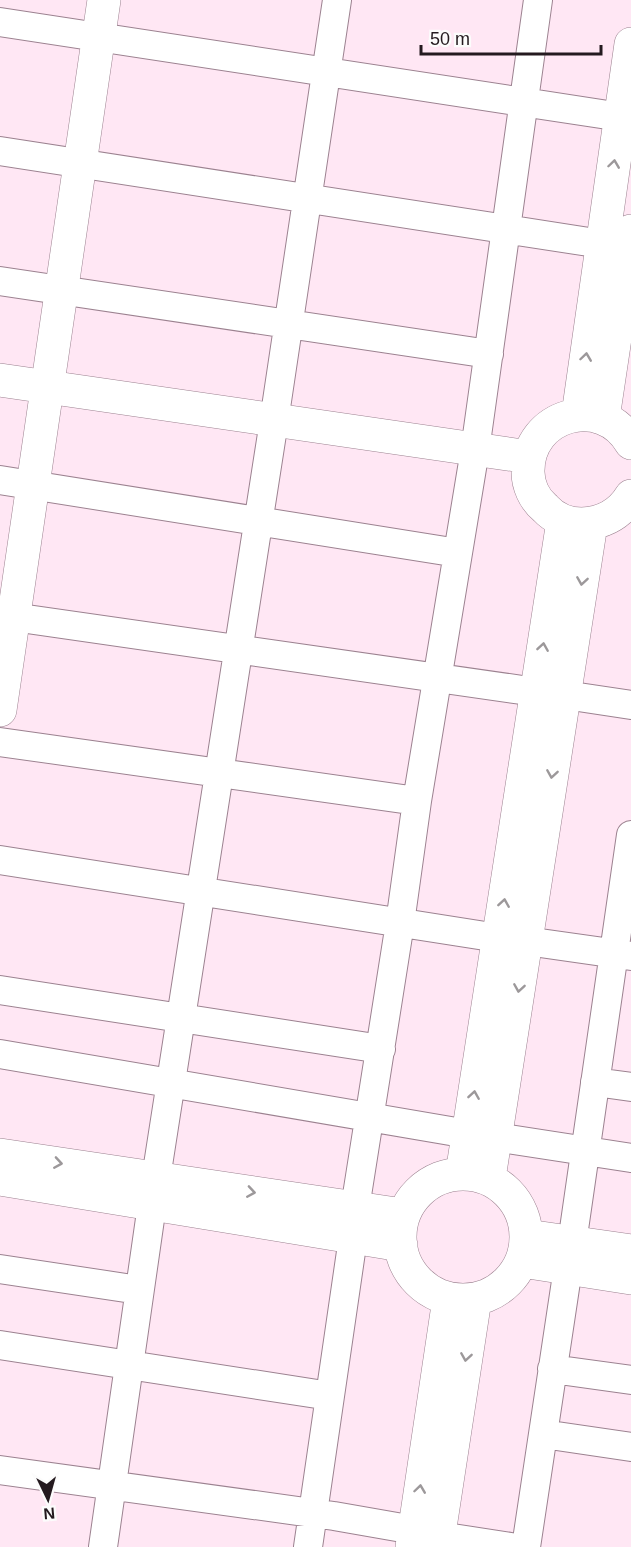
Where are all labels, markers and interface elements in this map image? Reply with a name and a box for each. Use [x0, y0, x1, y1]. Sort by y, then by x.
scale bar [421, 18, 601, 56]
text: 50 m [430, 29, 470, 49]
one-way arrow [607, 159, 619, 169]
one-way arrow [580, 352, 592, 362]
one-way arrow [577, 577, 589, 586]
one-way arrow [536, 643, 549, 653]
one-way arrow [547, 770, 559, 779]
one-way arrow [497, 898, 510, 908]
one-way arrow [513, 983, 525, 992]
one-way arrow [468, 1091, 480, 1100]
one-way arrow [53, 1157, 62, 1169]
one-way arrow [246, 1186, 255, 1198]
one-way arrow [461, 1352, 473, 1361]
north arrow [18, 1469, 78, 1529]
one-way arrow [414, 1485, 426, 1494]
text: N [43, 1504, 56, 1522]

